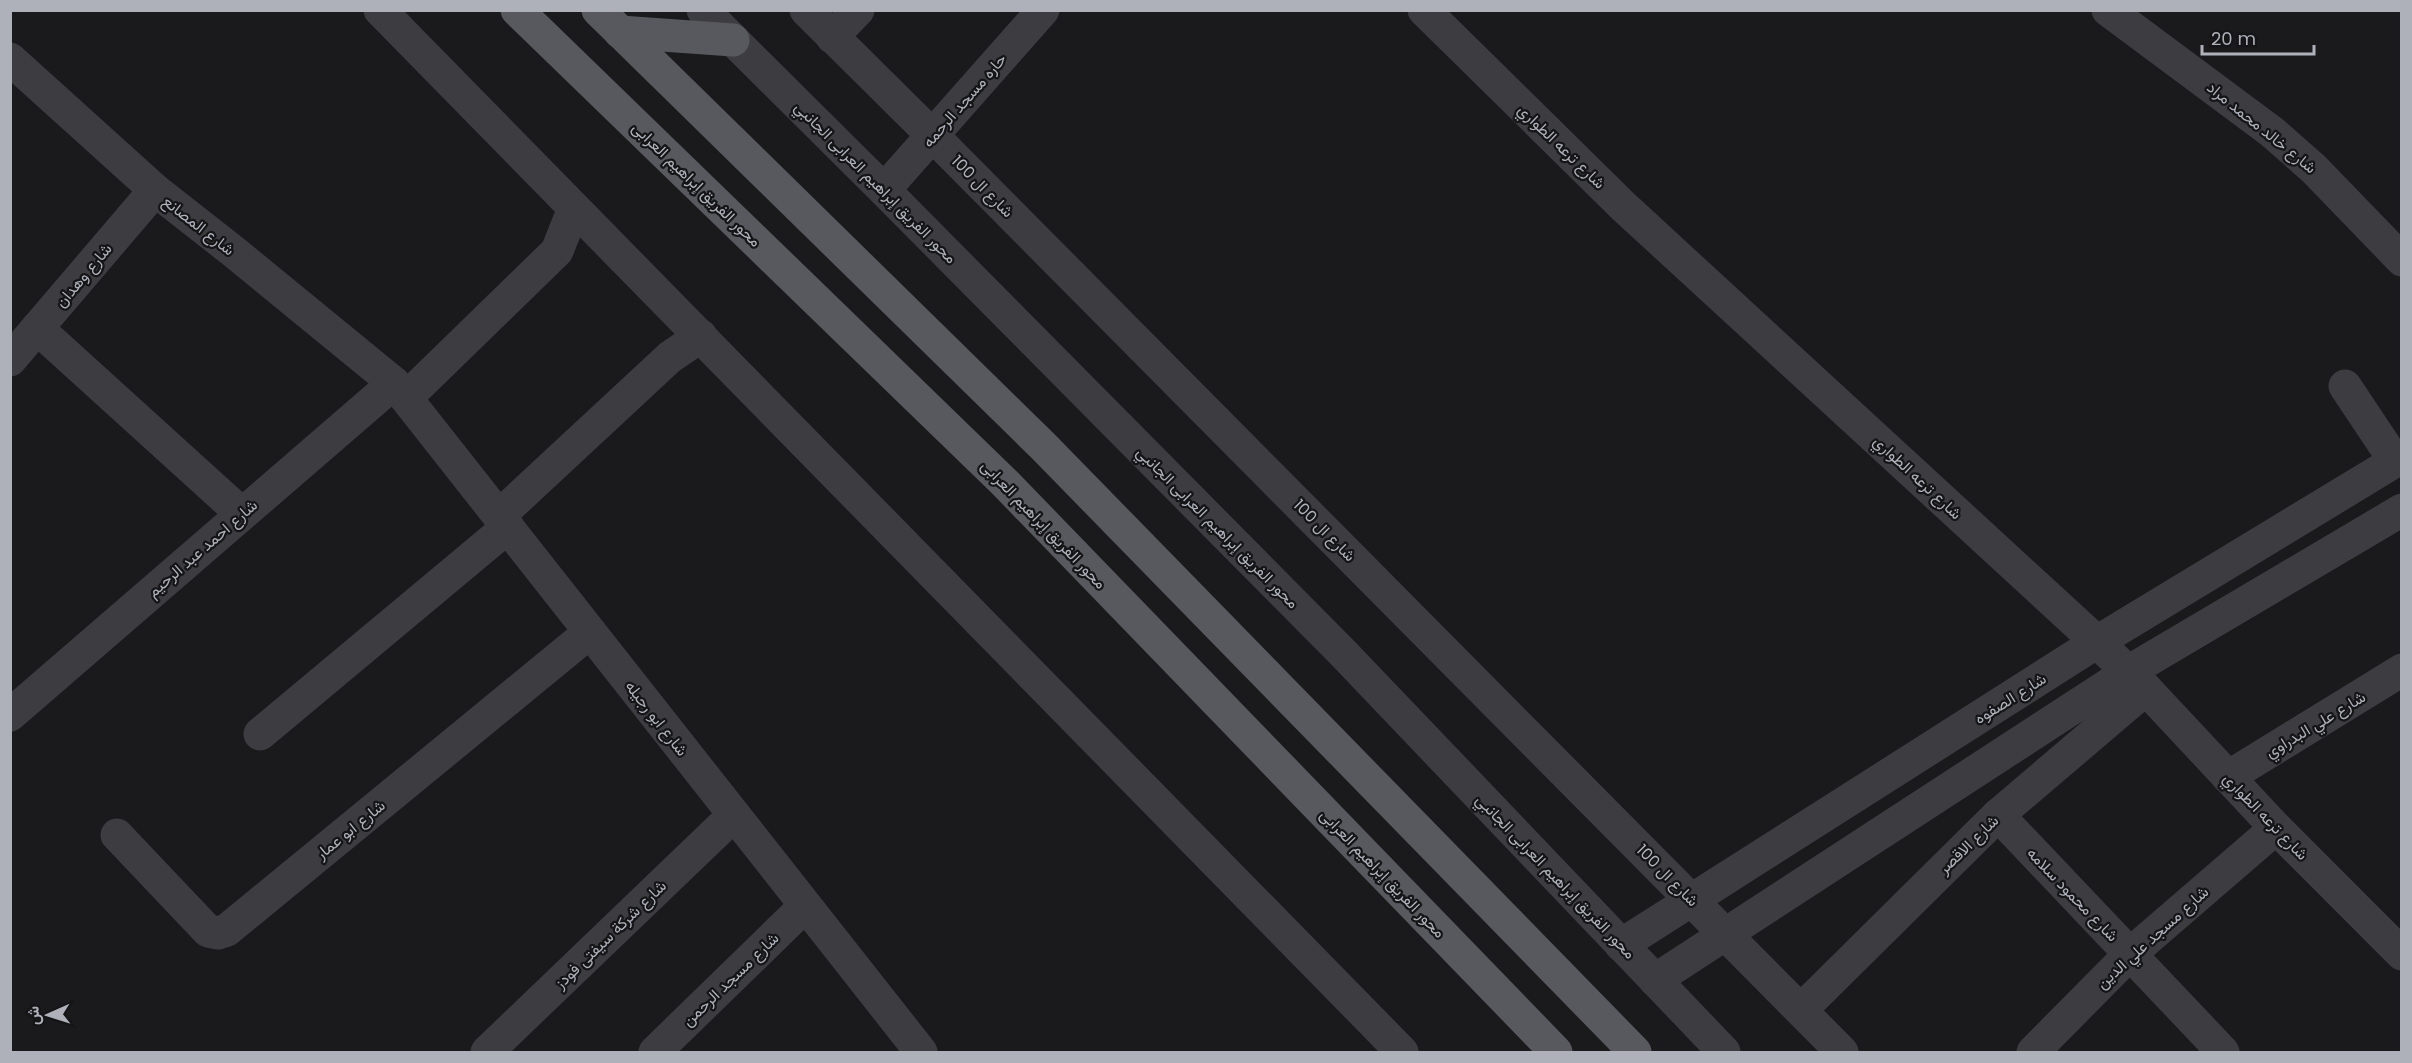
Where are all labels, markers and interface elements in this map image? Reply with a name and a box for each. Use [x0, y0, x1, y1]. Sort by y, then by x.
scale bar [2202, 18, 2314, 56]
text: 20 m [2211, 26, 2256, 51]
street label: حاره مسجد الرحمه [917, 48, 1012, 152]
street label: شارع خالد محمد مراد [2202, 76, 2321, 179]
street label: محور الفريق إبراهيم العرابى الجانبي [788, 96, 962, 270]
street label: شارع ترعه الطواري [1511, 99, 1611, 196]
street label: محور الفريق إبراهيم العرابى [627, 116, 766, 252]
street label: شارع ال 100 [946, 150, 1019, 223]
street label: شارع المصانع [158, 190, 240, 261]
street label: شارع وهدان [50, 238, 117, 312]
street label: شارع ترعه الطواري [1867, 430, 1967, 526]
street label: محور الفريق إبراهيم العرابى الجانبي [1130, 441, 1304, 615]
street label: محور الفريق إبراهيم العرابى [976, 455, 1112, 594]
street label: شارع احمد عبد الرحيم [142, 494, 262, 603]
street label: شارع ال 100 [1288, 494, 1361, 567]
street label: شارع الصفوه [1970, 667, 2051, 730]
street label: شارع ابو رجيله [620, 676, 693, 761]
street label: شارع علي البدراوي [2261, 685, 2371, 765]
street label: شارع ترعه الطواري [2216, 767, 2313, 867]
street label: محور الفريق إبراهيم العرابى الجانبي [1469, 789, 1641, 965]
street label: شارع ابو عمار [310, 794, 390, 865]
street label: محور الفريق إبراهيم العرابى [1315, 804, 1451, 943]
street label: شارع الاقصر [1932, 810, 2004, 880]
street label: شارع ال 100 [1631, 839, 1704, 912]
street label: شارع محمود سلامه [2022, 842, 2124, 947]
street label: شارع شركة سيفتى فودز [548, 875, 671, 995]
street label: شارع مسجد علي الدين [2091, 881, 2215, 996]
street label: شارع مسجد الرحمن [677, 927, 784, 1032]
north arrow [18, 985, 78, 1045]
text: ش [22, 1006, 46, 1026]

